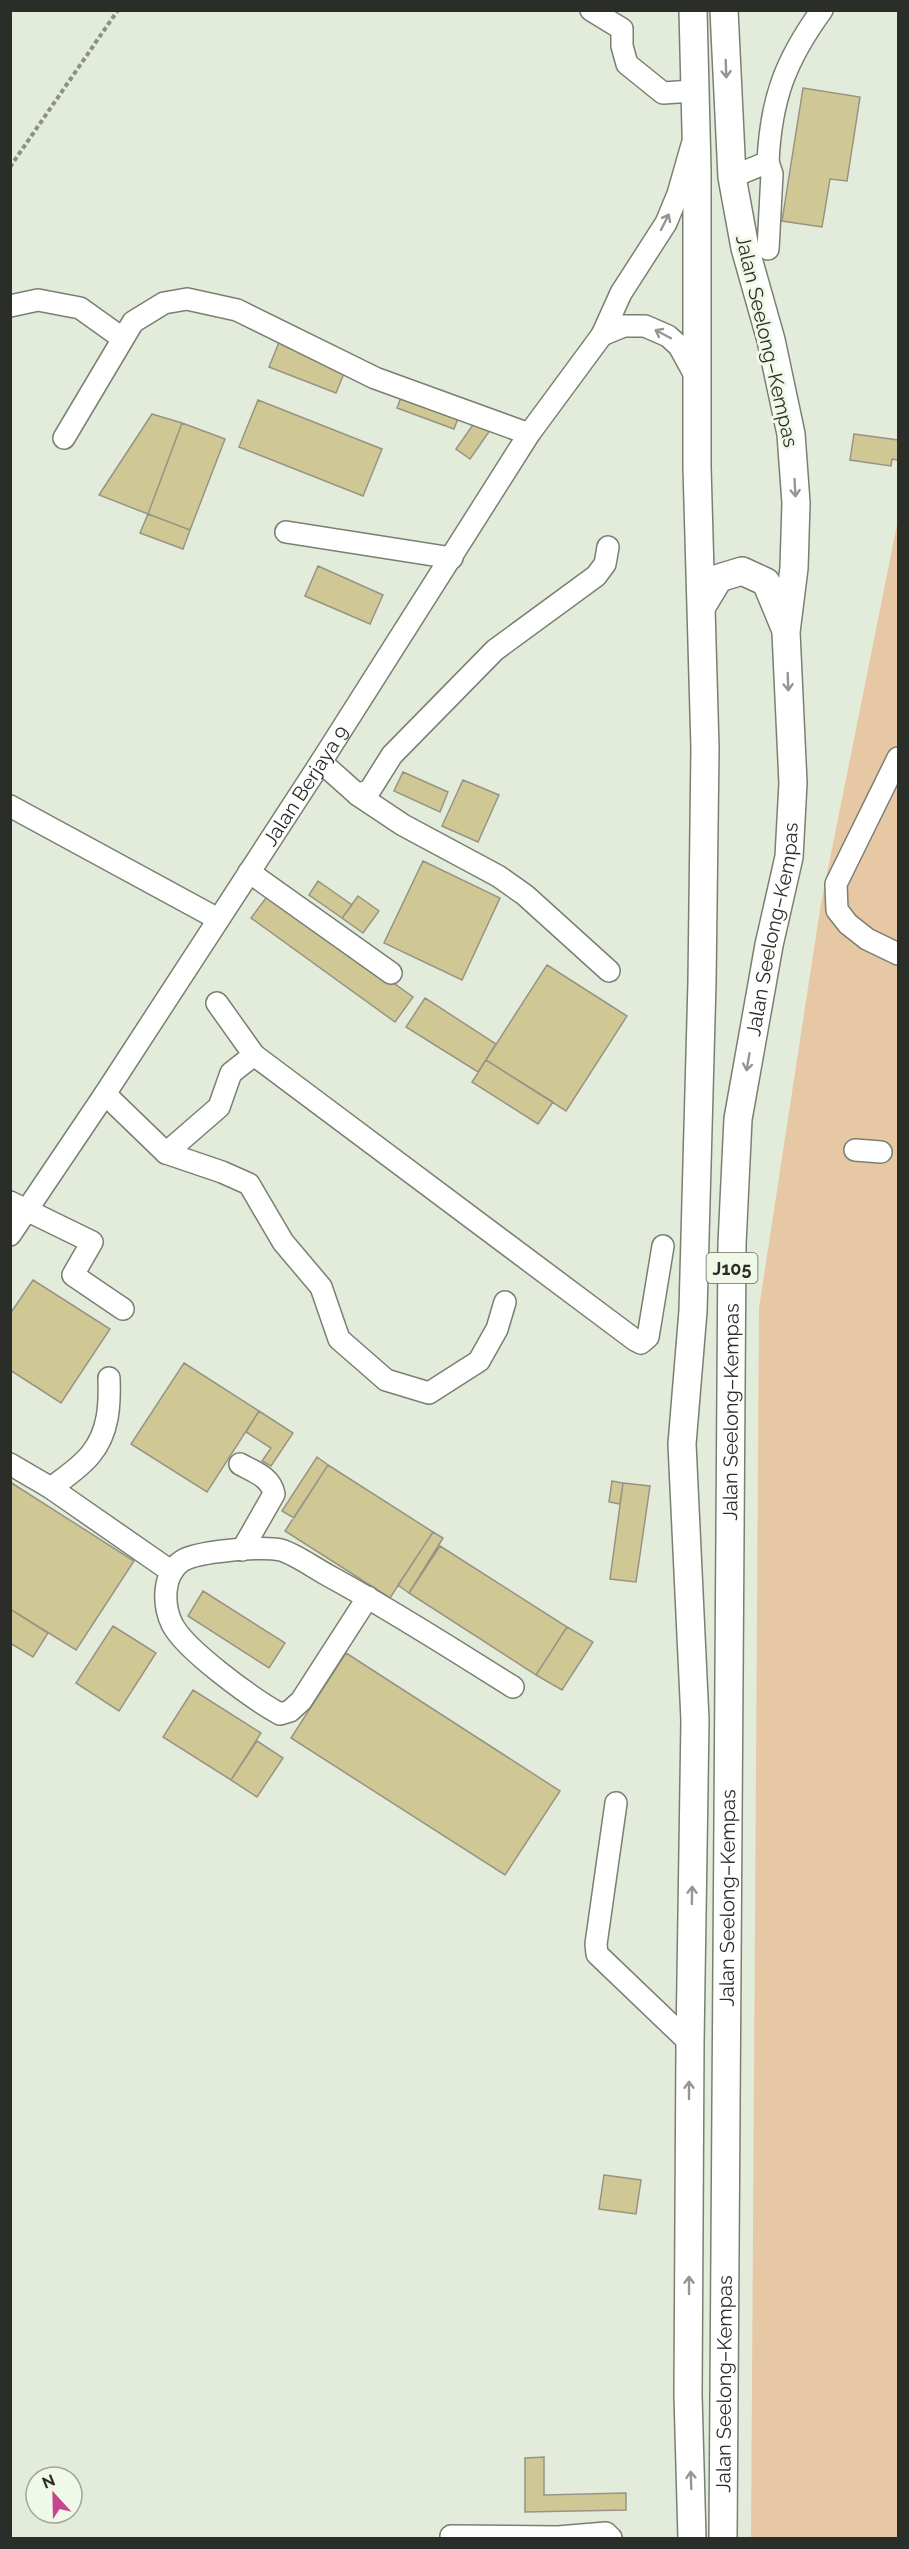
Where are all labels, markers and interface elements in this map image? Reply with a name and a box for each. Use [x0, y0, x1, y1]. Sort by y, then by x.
one-way arrow [721, 58, 732, 78]
one-way arrow [660, 213, 672, 231]
street label: Jalan Seelong–Kempas [731, 233, 803, 449]
one-way arrow [654, 328, 672, 340]
one-way arrow [789, 477, 800, 497]
one-way arrow [783, 672, 794, 692]
street label: Jalan Berjaya 9 [258, 721, 353, 850]
street label: Jalan Seelong–Kempas [741, 822, 803, 1038]
one-way arrow [742, 1052, 753, 1071]
road number: J105 [706, 1253, 758, 1283]
street label: Jalan Seelong–Kempas [718, 1303, 744, 1521]
street label: Jalan Seelong–Kempas [715, 1789, 740, 2007]
one-way arrow [686, 1886, 698, 1906]
one-way arrow [684, 2081, 695, 2101]
street label: Jalan Seelong–Kempas [711, 2275, 737, 2493]
one-way arrow [683, 2276, 695, 2296]
north arrow [24, 2465, 84, 2525]
text: N [39, 2470, 58, 2493]
one-way arrow [685, 2471, 696, 2491]

